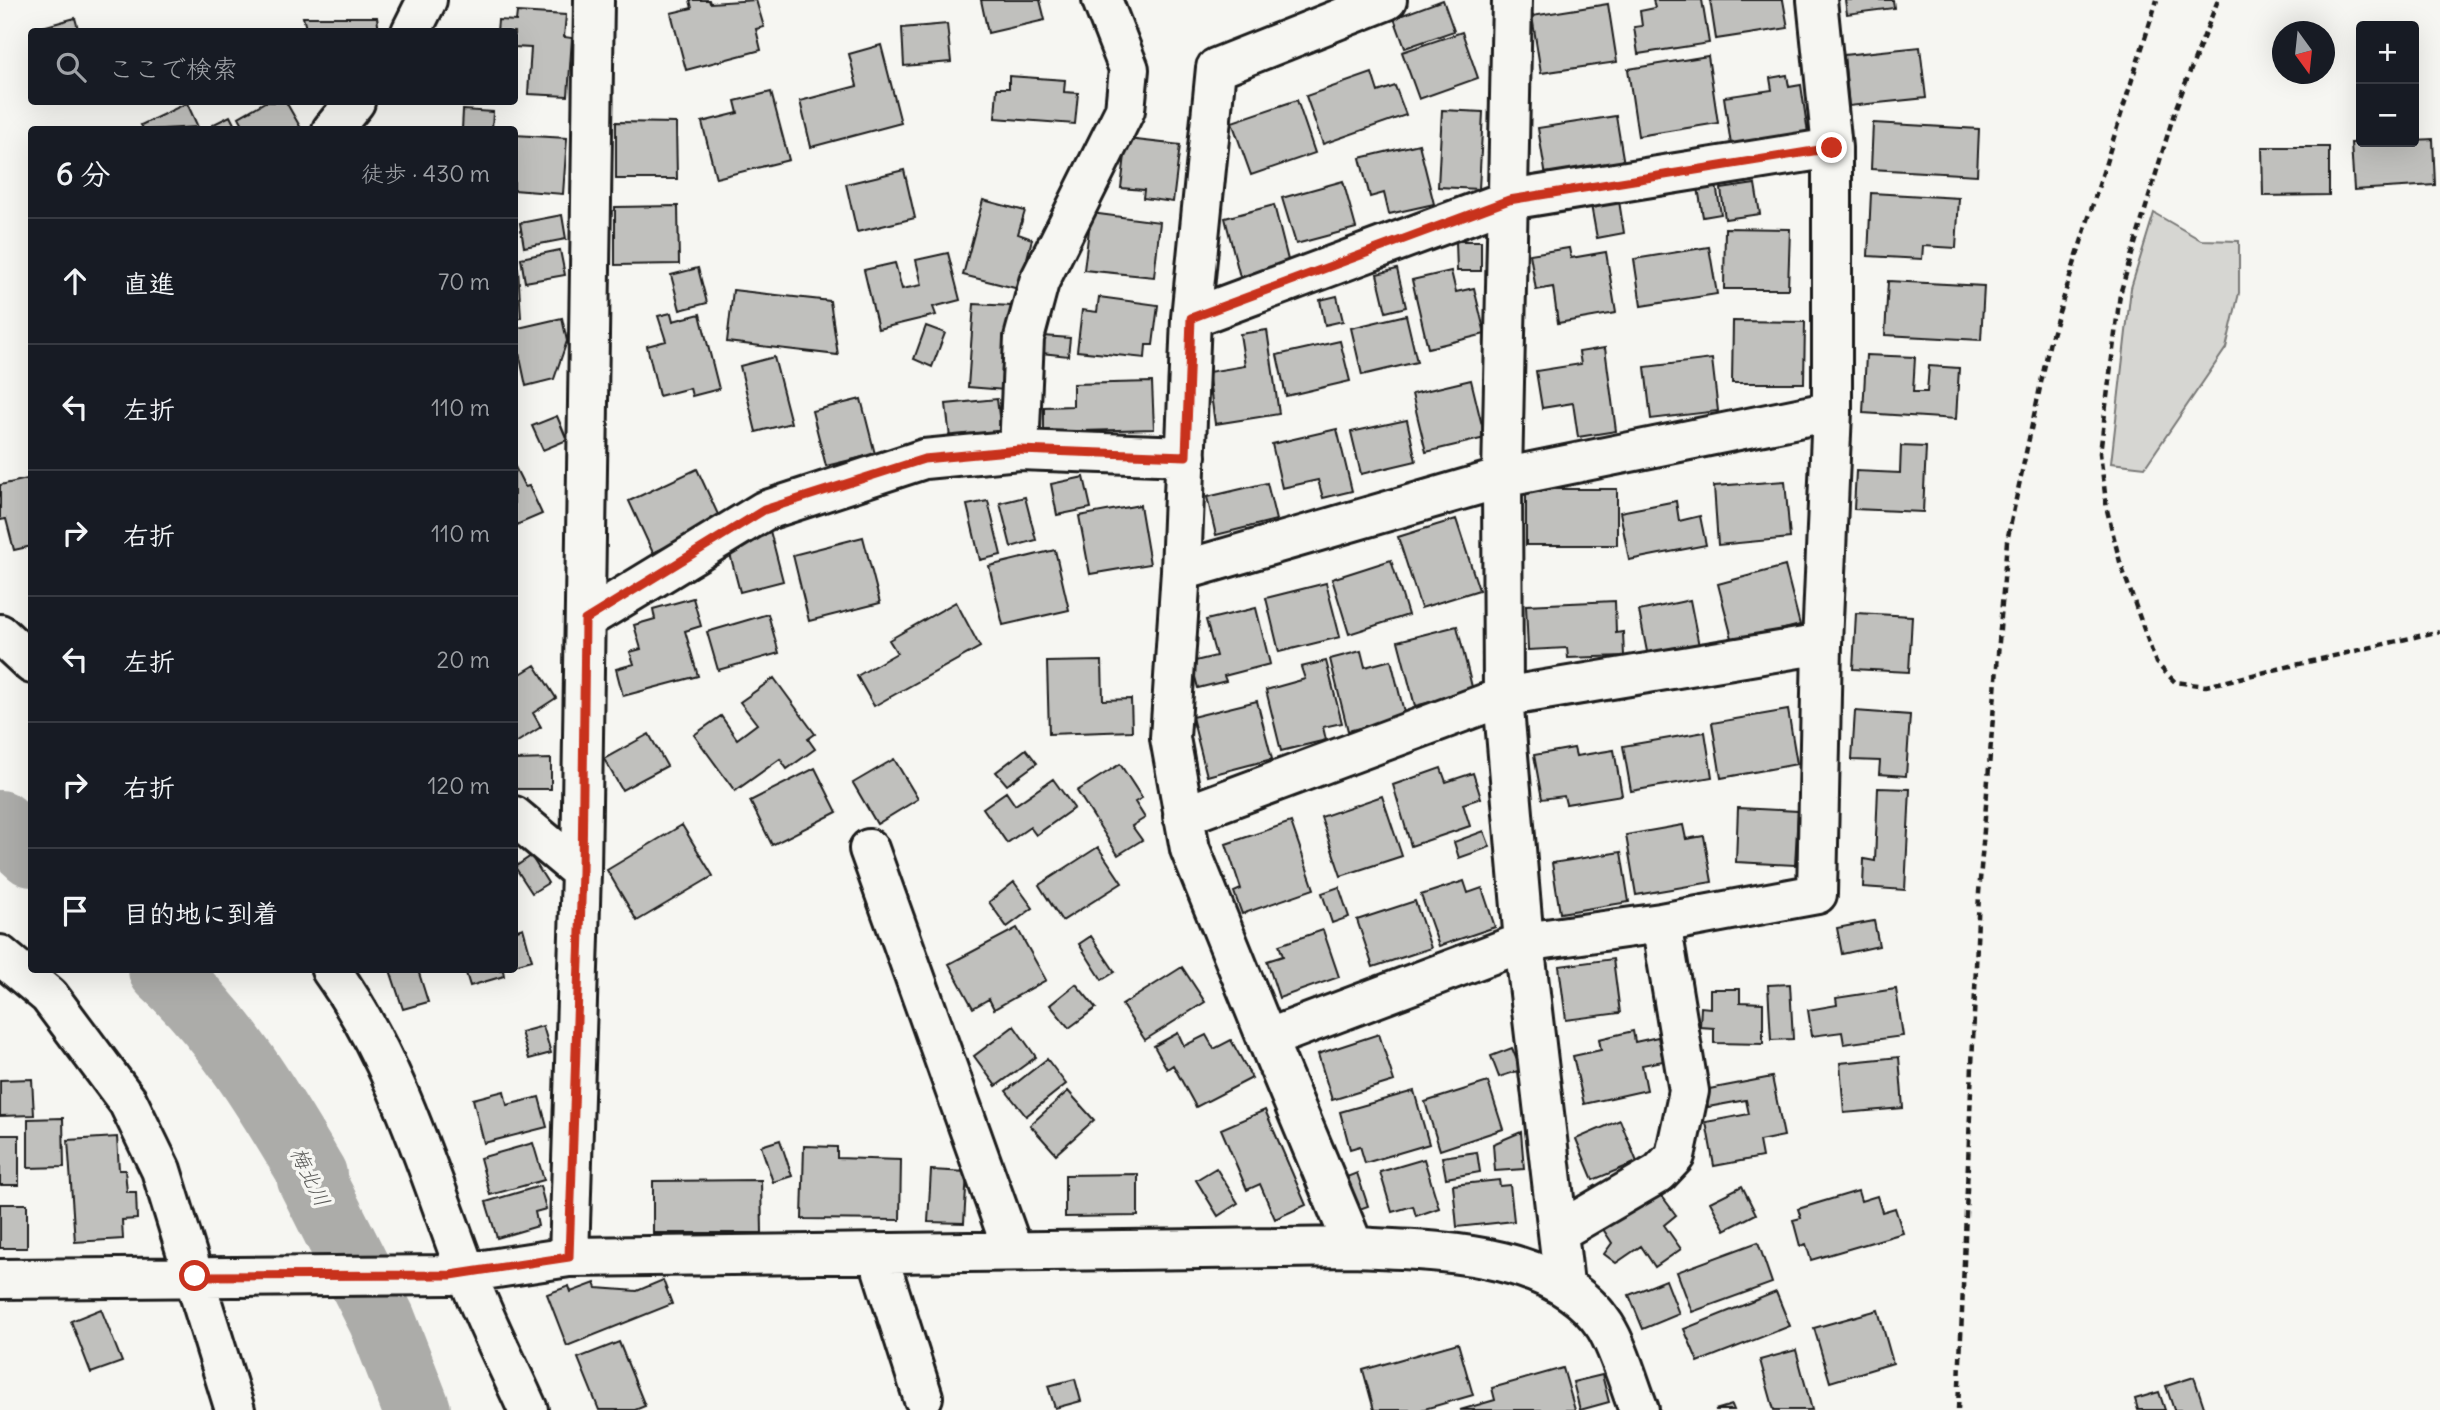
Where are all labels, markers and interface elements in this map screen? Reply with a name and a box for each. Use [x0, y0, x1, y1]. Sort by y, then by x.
north arrow [2272, 21, 2335, 84]
map controls [2356, 21, 2419, 147]
button: + [2356, 21, 2419, 84]
search box [28, 28, 518, 105]
icon: search [52, 48, 90, 86]
text: ここで検索 [108, 52, 238, 85]
button: − [2356, 84, 2419, 147]
route end [1816, 132, 1847, 163]
text: 6 分 [56, 155, 110, 193]
text: 徒歩 · 430 m [361, 159, 490, 188]
icon: ahead [56, 262, 94, 300]
text: 直進 [123, 267, 175, 300]
text: 70 m [438, 267, 490, 296]
icon: left [56, 388, 94, 426]
text: 左折 [123, 393, 175, 426]
text: 110 m [431, 393, 490, 422]
icon: right [56, 514, 94, 552]
text: 右折 [123, 519, 175, 552]
text: 110 m [431, 519, 490, 548]
icon: left [56, 640, 94, 678]
text: 左折 [123, 645, 175, 678]
text: 20 m [437, 645, 490, 674]
icon: right [56, 766, 94, 804]
text: 右折 [123, 771, 175, 804]
text: 120 m [427, 771, 490, 800]
icon: arrive [56, 892, 94, 930]
text: 目的地に到着 [123, 897, 279, 930]
water label: 梅北川 [285, 1143, 336, 1211]
route start [179, 1260, 210, 1291]

